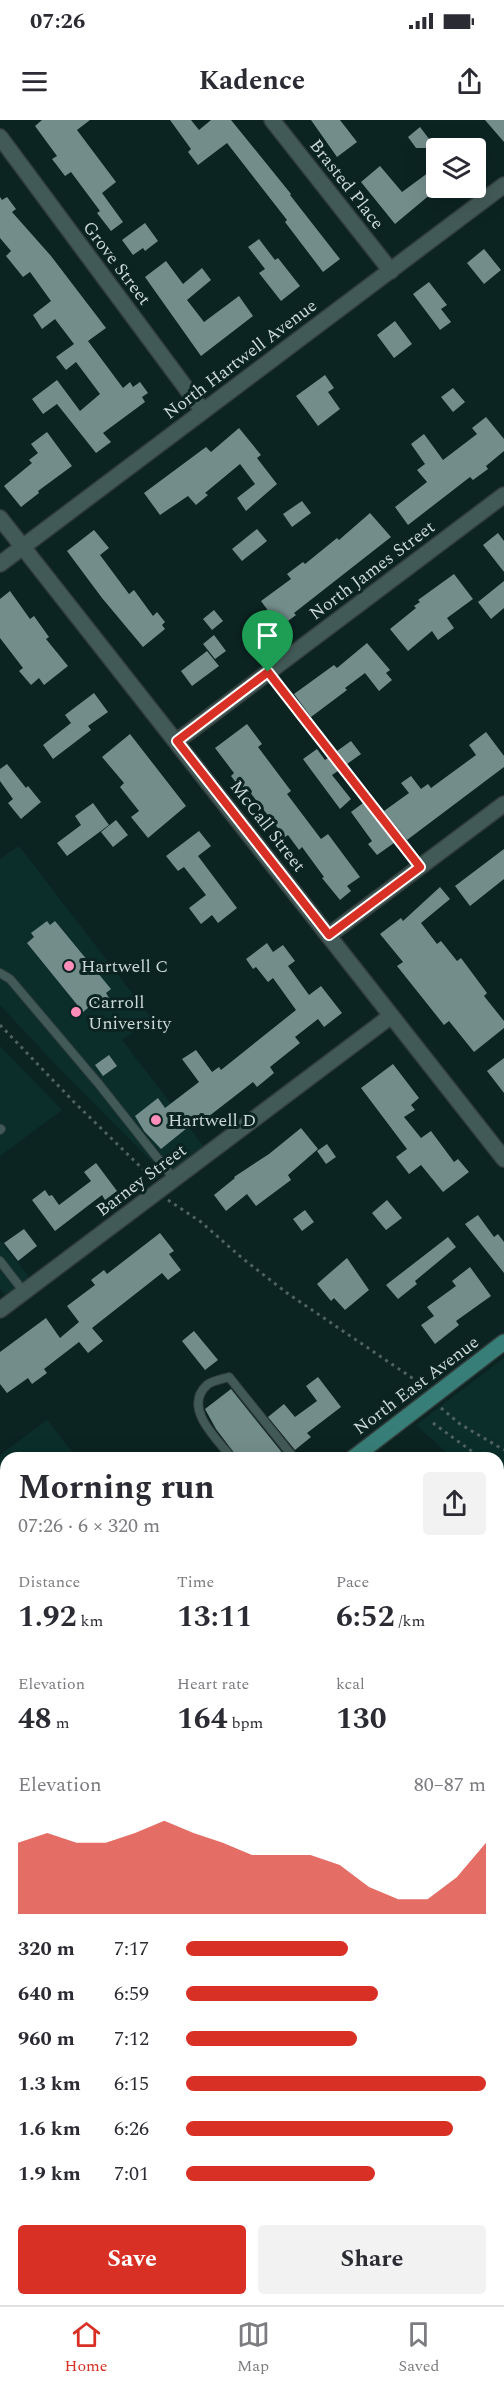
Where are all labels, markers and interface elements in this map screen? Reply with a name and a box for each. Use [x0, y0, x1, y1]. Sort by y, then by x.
text: 07:26 [30, 5, 85, 38]
text: Kadence [199, 60, 305, 102]
icon: menu [18, 65, 51, 98]
icon: share [453, 65, 486, 98]
street label: Brasted Place [303, 133, 391, 235]
map controls [426, 138, 486, 198]
button: layers [426, 138, 486, 198]
street label: Grove Street [76, 215, 157, 311]
street label: North Hartwell Avenue [158, 293, 323, 426]
street label: North James Street [304, 514, 441, 627]
pin [242, 610, 293, 672]
icon: arrive [251, 619, 284, 652]
street label: McCall Street [223, 775, 312, 878]
place label: Hartwell C [81, 953, 168, 980]
marker: Hartwell C [62, 959, 76, 973]
place label: Carroll University [88, 989, 173, 1037]
marker: Carroll University [69, 1005, 83, 1019]
place label: Hartwell D [168, 1107, 256, 1134]
marker: Hartwell D [149, 1113, 163, 1127]
street label: Barney Street [90, 1137, 192, 1223]
street label: North East Avenue [348, 1329, 485, 1442]
text: Morning run [18, 1463, 215, 1513]
button: share [423, 1472, 486, 1535]
text: 07:26 · 6 × 320 m [18, 1511, 160, 1541]
text: Distance [18, 1570, 80, 1594]
text: Time [177, 1570, 214, 1594]
text: Pace [336, 1570, 369, 1594]
text: 1.92 [18, 1594, 77, 1640]
text: 13:11 [177, 1594, 252, 1640]
text: 6:52 [336, 1594, 395, 1640]
text: km [77, 1609, 103, 1633]
text: /km [395, 1609, 425, 1633]
text: Elevation [18, 1672, 85, 1696]
text: Heart rate [177, 1672, 249, 1696]
text: kcal [336, 1672, 365, 1696]
text: 48 [18, 1696, 52, 1742]
text: 164 [177, 1696, 228, 1742]
text: 130 [336, 1696, 387, 1742]
text: m [52, 1711, 69, 1735]
text: bpm [228, 1711, 263, 1735]
text: Elevation [18, 1770, 102, 1800]
text: 80–87 m [414, 1770, 486, 1800]
text: 320 m [18, 1934, 75, 1964]
text: 7:17 [114, 1934, 149, 1964]
text: 640 m [18, 1979, 75, 2009]
text: 6:59 [114, 1979, 149, 2009]
text: 960 m [18, 2024, 75, 2054]
text: 7:12 [114, 2024, 149, 2054]
text: 1.3 km [18, 2069, 81, 2099]
text: 6:15 [114, 2069, 149, 2099]
text: 1.6 km [18, 2114, 81, 2144]
text: 6:26 [114, 2114, 149, 2144]
text: 1.9 km [18, 2159, 81, 2189]
text: 7:01 [114, 2159, 149, 2189]
button: Save [18, 2225, 246, 2294]
button: Share [258, 2225, 486, 2294]
tab: Home [64, 2318, 108, 2378]
tab: Map [237, 2318, 270, 2378]
tab: Saved [398, 2318, 440, 2378]

